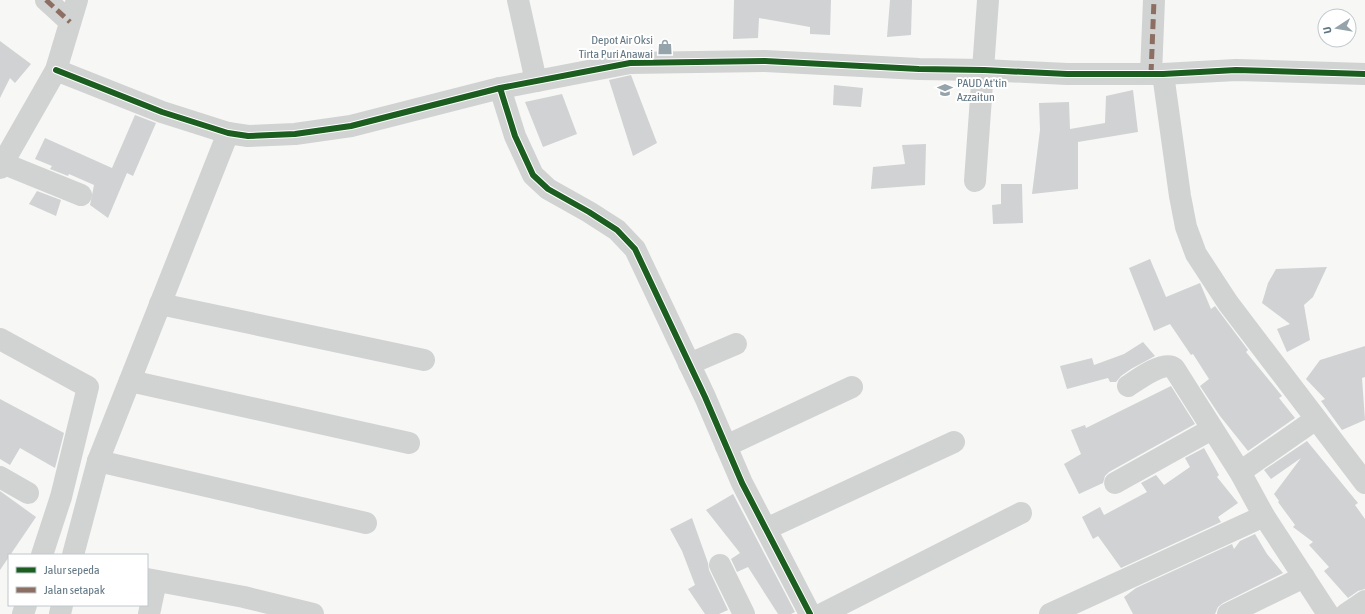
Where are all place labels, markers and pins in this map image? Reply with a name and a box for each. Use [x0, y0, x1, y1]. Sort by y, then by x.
place label: Depot Air Oksi Tirta Puri Anawai [579, 33, 653, 61]
shop icon: Depot Air Oksi Tirta Puri Anawai [656, 38, 674, 56]
place label: PAUD At'tin Azzaitun [957, 76, 1007, 104]
school or university icon: PAUD At'tin Azzaitun [936, 81, 954, 99]

